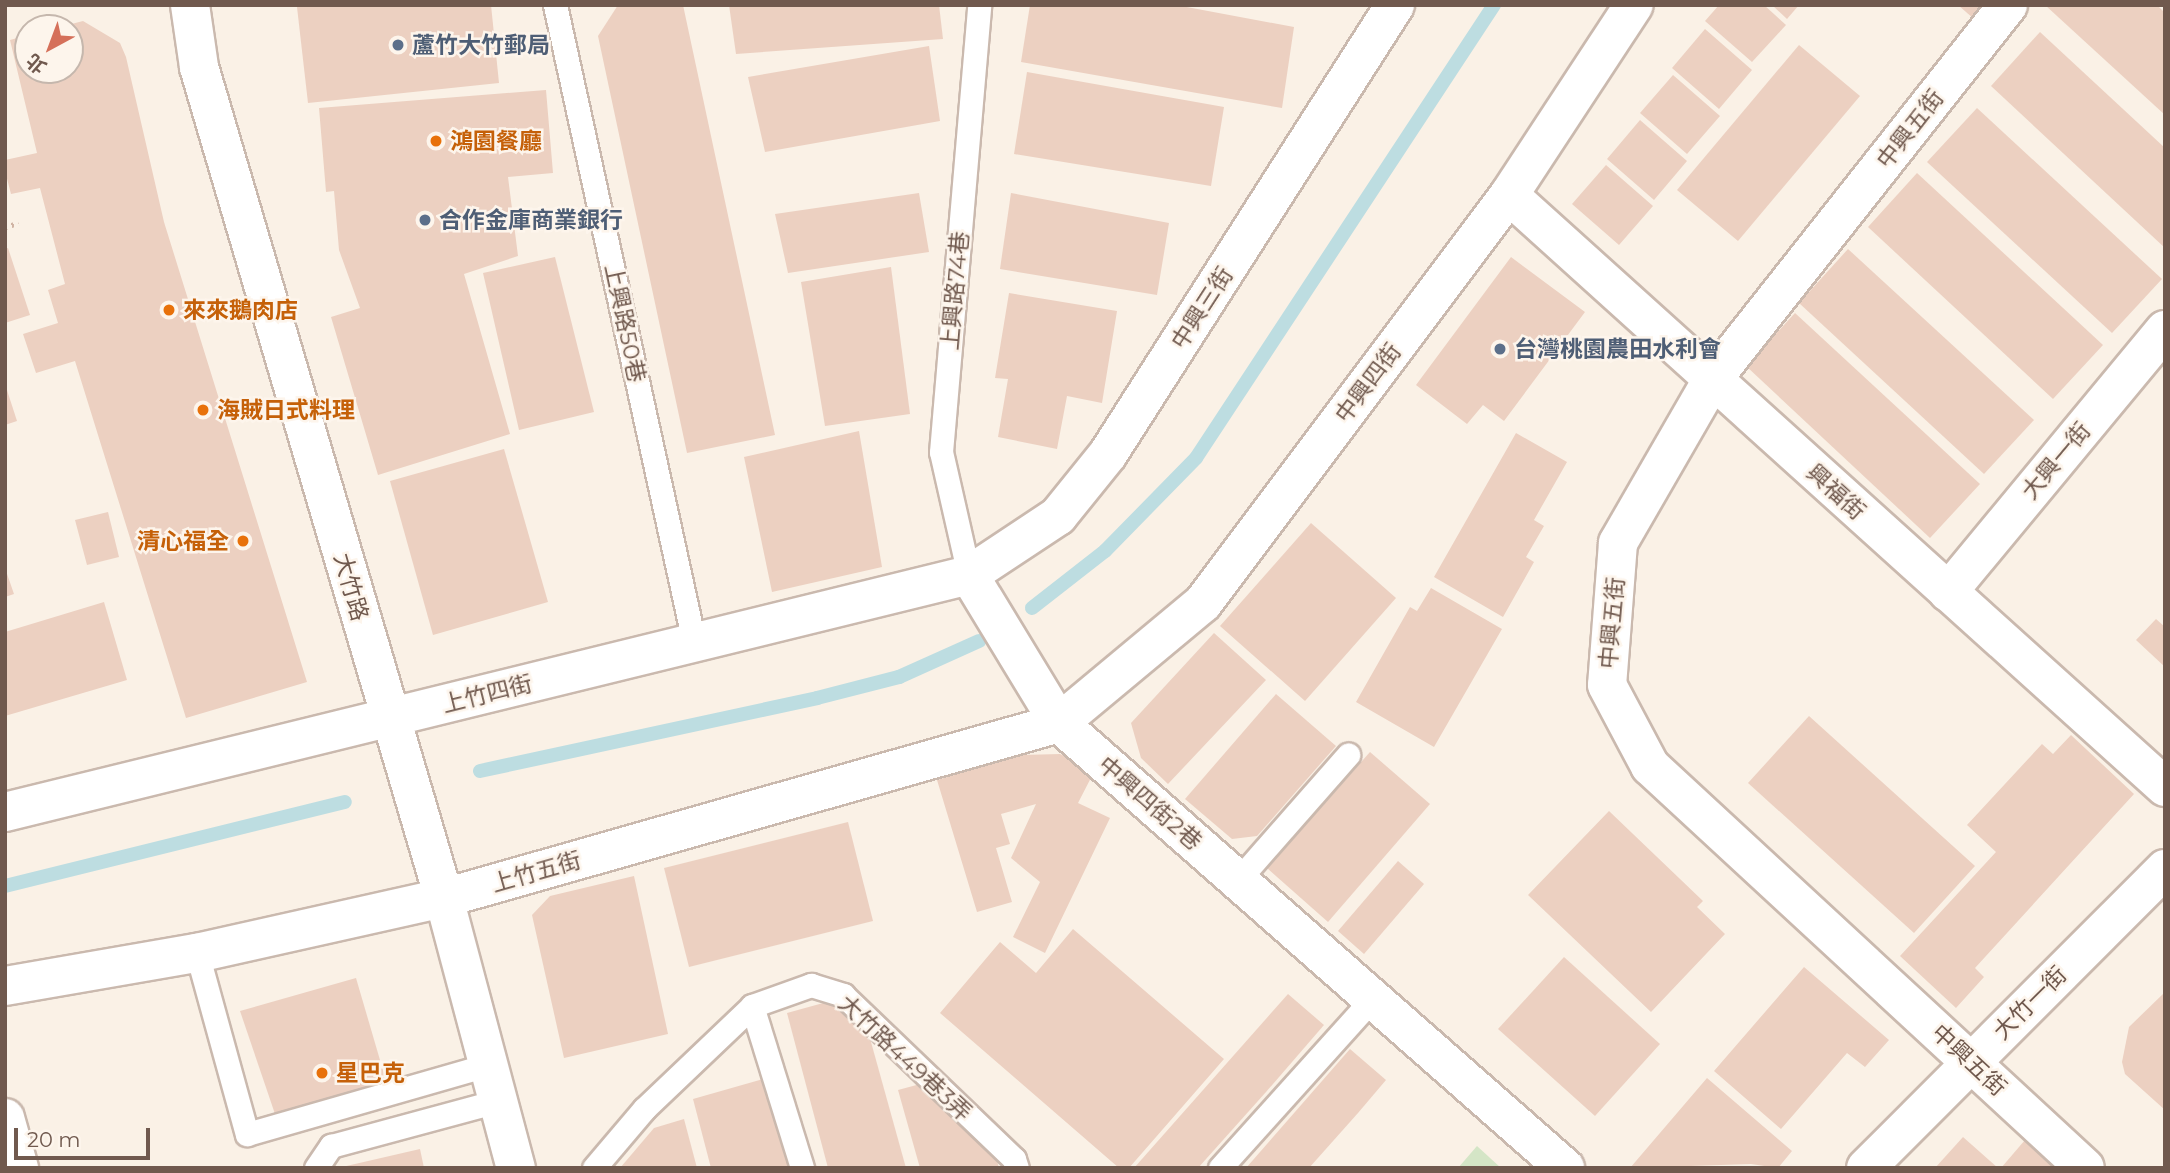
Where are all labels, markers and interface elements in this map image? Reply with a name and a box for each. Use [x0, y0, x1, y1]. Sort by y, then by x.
north arrow [14, 14, 84, 84]
place label: 蘆竹大竹郵局 [412, 31, 550, 59]
marker: 蘆竹大竹郵局 [390, 37, 406, 53]
text: 北 [21, 49, 51, 79]
street label: 中興五街 [1871, 84, 1949, 174]
place label: 鴻園餐廳 [450, 127, 542, 155]
marker: 鴻園餐廳 [428, 133, 444, 149]
place label: 合作金庫商業銀行 [439, 206, 623, 234]
marker: 合作金庫商業銀行 [417, 212, 433, 228]
street label: 上興路74巷 [936, 230, 974, 352]
street label: 上興路50巷 [599, 261, 651, 385]
street label: 中興三街 [1165, 262, 1239, 354]
place label: 來來鵝肉店 [183, 296, 298, 324]
marker: 來來鵝肉店 [161, 302, 177, 318]
place label: 台灣桃園農田水利會 [1514, 335, 1721, 363]
street label: 中興四街 [1329, 338, 1407, 428]
marker: 台灣桃園農田水利會 [1492, 341, 1508, 357]
place label: 海賊日式料理 [217, 396, 355, 424]
marker: 海賊日式料理 [195, 402, 211, 418]
street label: 大興一街 [2016, 417, 2096, 505]
street label: 興福街 [1801, 459, 1871, 525]
place label: 清心福全 [137, 527, 229, 555]
marker: 清心福全 [235, 533, 251, 549]
street label: 大竹路 [328, 550, 374, 624]
street label: 中興五街 [1594, 576, 1630, 670]
street label: 上竹四街 [439, 669, 535, 719]
street label: 中興四街2巷 [1093, 751, 1207, 855]
street label: 上竹五街 [488, 846, 584, 898]
street label: 大竹一街 [1988, 961, 2072, 1045]
street label: 大竹路449巷3弄 [833, 989, 977, 1127]
street label: 中興五街 [1926, 1019, 2012, 1101]
place label: 星巴克 [336, 1059, 405, 1087]
marker: 星巴克 [314, 1065, 330, 1081]
scale bar [18, 1114, 154, 1158]
text: 20 m [27, 1127, 81, 1152]

